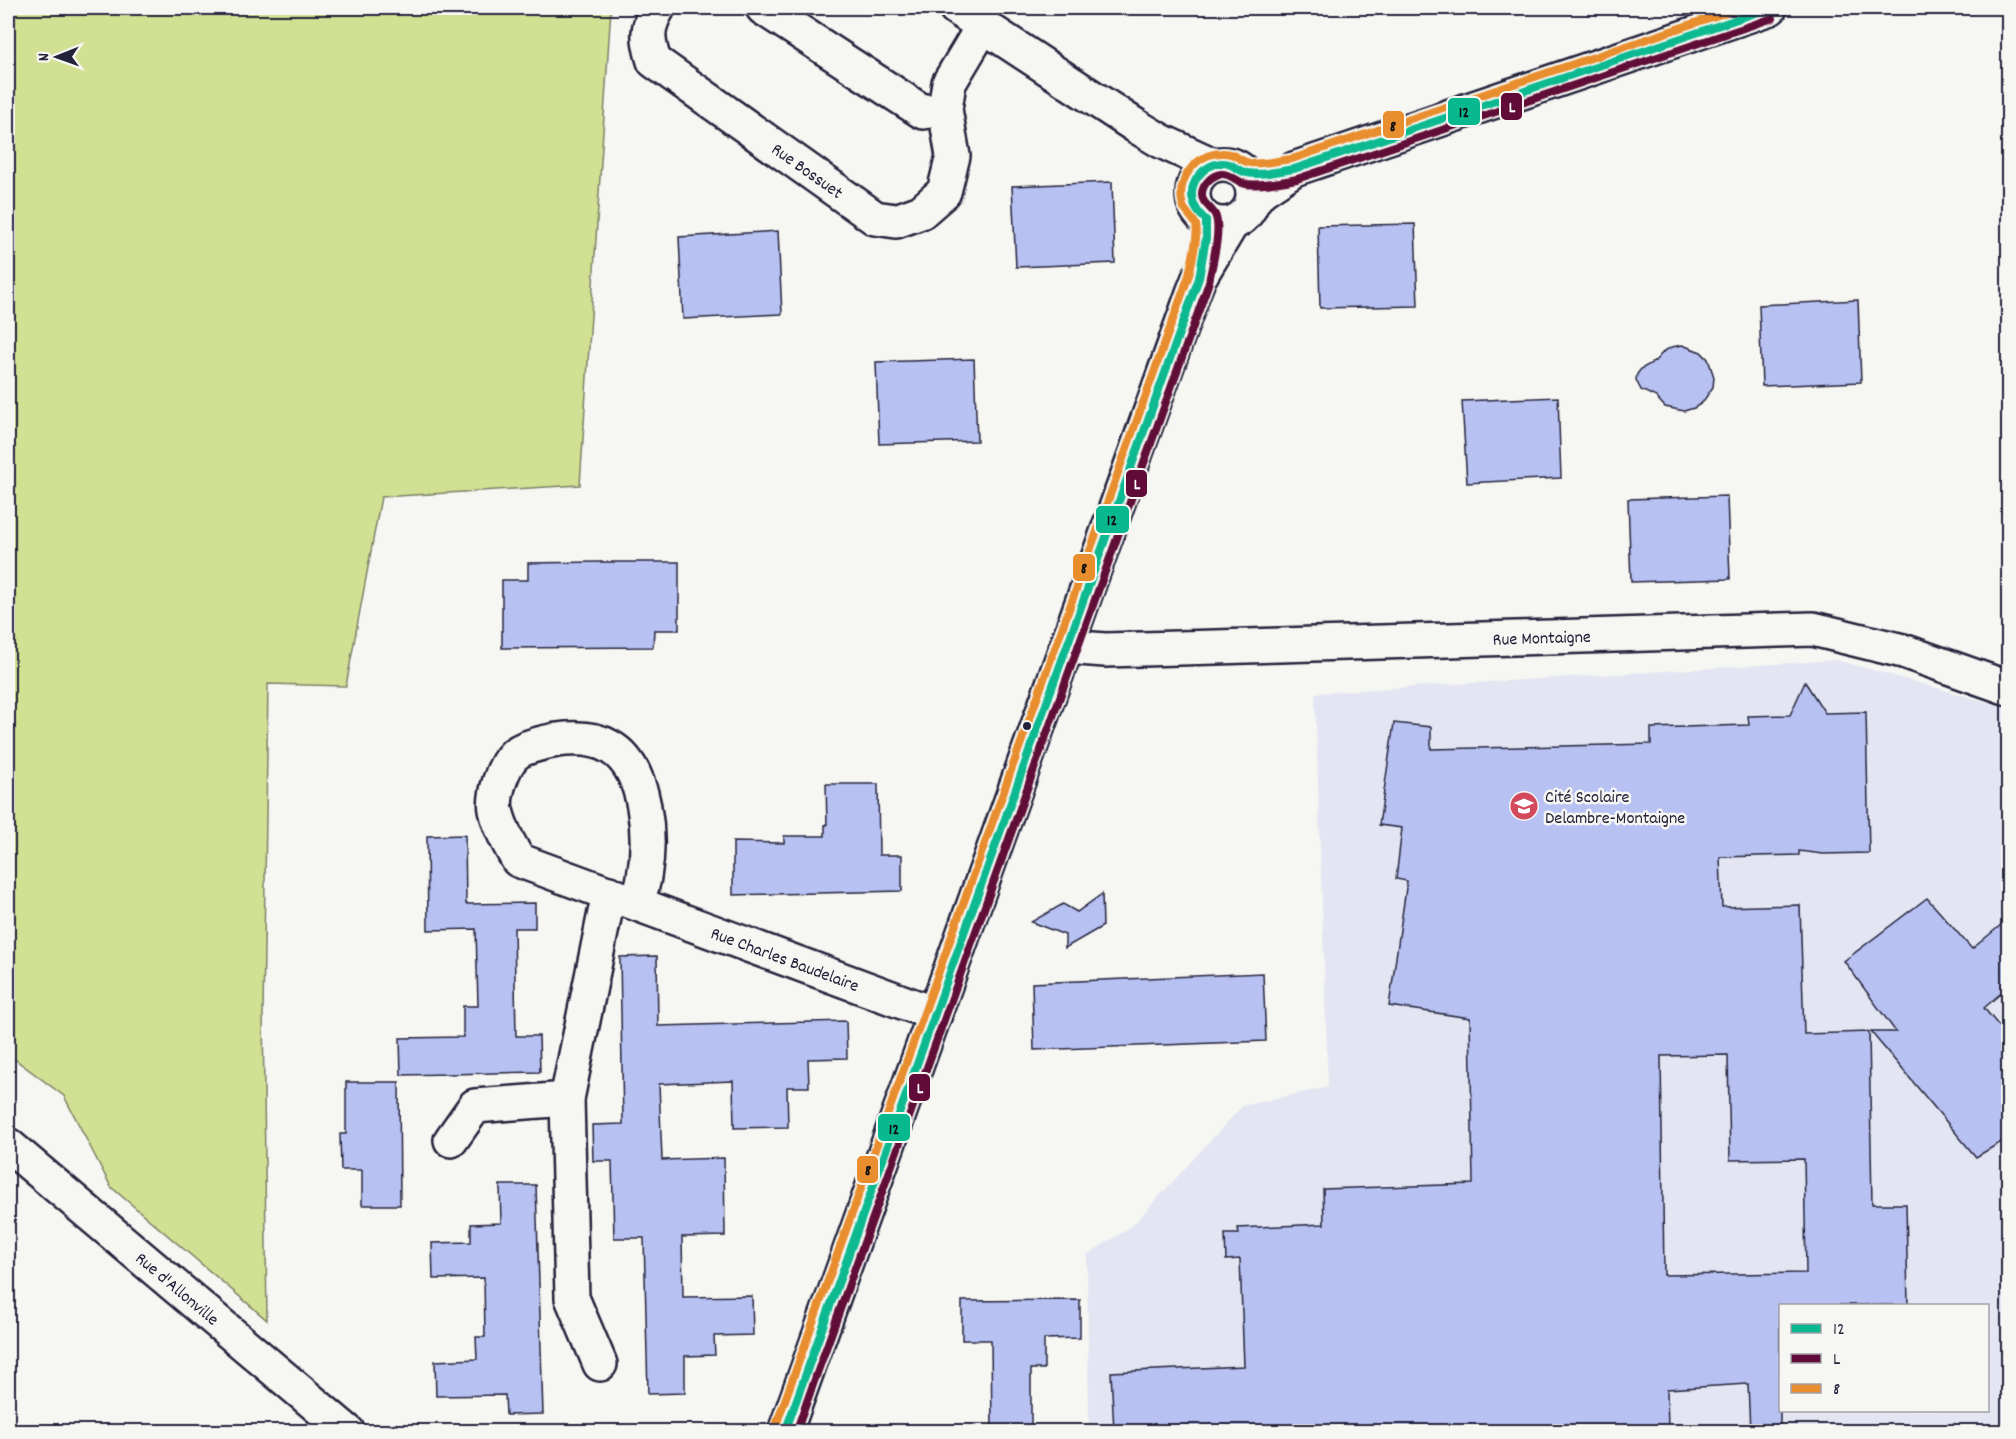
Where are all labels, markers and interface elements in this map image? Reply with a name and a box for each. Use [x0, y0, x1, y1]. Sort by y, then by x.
north arrow [27, 27, 87, 87]
text: N [33, 53, 56, 61]
line badge: L [1500, 92, 1523, 121]
line badge: 12 [1447, 97, 1481, 126]
text: L [1509, 97, 1516, 120]
text: 12 [1459, 102, 1469, 125]
line badge: 8 [1382, 110, 1405, 139]
text: 8 [1390, 116, 1397, 139]
street label: Rue Bossuet [765, 138, 847, 207]
line badge: L [1125, 469, 1148, 498]
text: L [1134, 474, 1141, 497]
line badge: 12 [1095, 505, 1130, 534]
text: 12 [1107, 510, 1117, 533]
line badge: 8 [1072, 553, 1096, 582]
text: 8 [1081, 558, 1088, 581]
street label: Rue Montaigne [1492, 626, 1591, 654]
unlabelled marker [1021, 720, 1033, 732]
place label: Cité Scolaire Delambre-Montaigne [1545, 786, 1685, 832]
school or university icon: Cité Scolaire Delambre-Montaigne [1508, 790, 1540, 822]
street label: Rue Charles Baudelaire [707, 922, 862, 1000]
line badge: L [908, 1073, 931, 1102]
text: L [917, 1078, 924, 1101]
line badge: 12 [877, 1113, 911, 1142]
text: 12 [889, 1119, 899, 1142]
line badge: 8 [856, 1155, 879, 1184]
text: 8 [865, 1160, 872, 1183]
street label: Rue d'Allonville [129, 1247, 223, 1333]
legend [1779, 1304, 1989, 1412]
text: 12 [1833, 1318, 1845, 1343]
text: L [1833, 1348, 1841, 1373]
text: 8 [1833, 1378, 1840, 1403]

